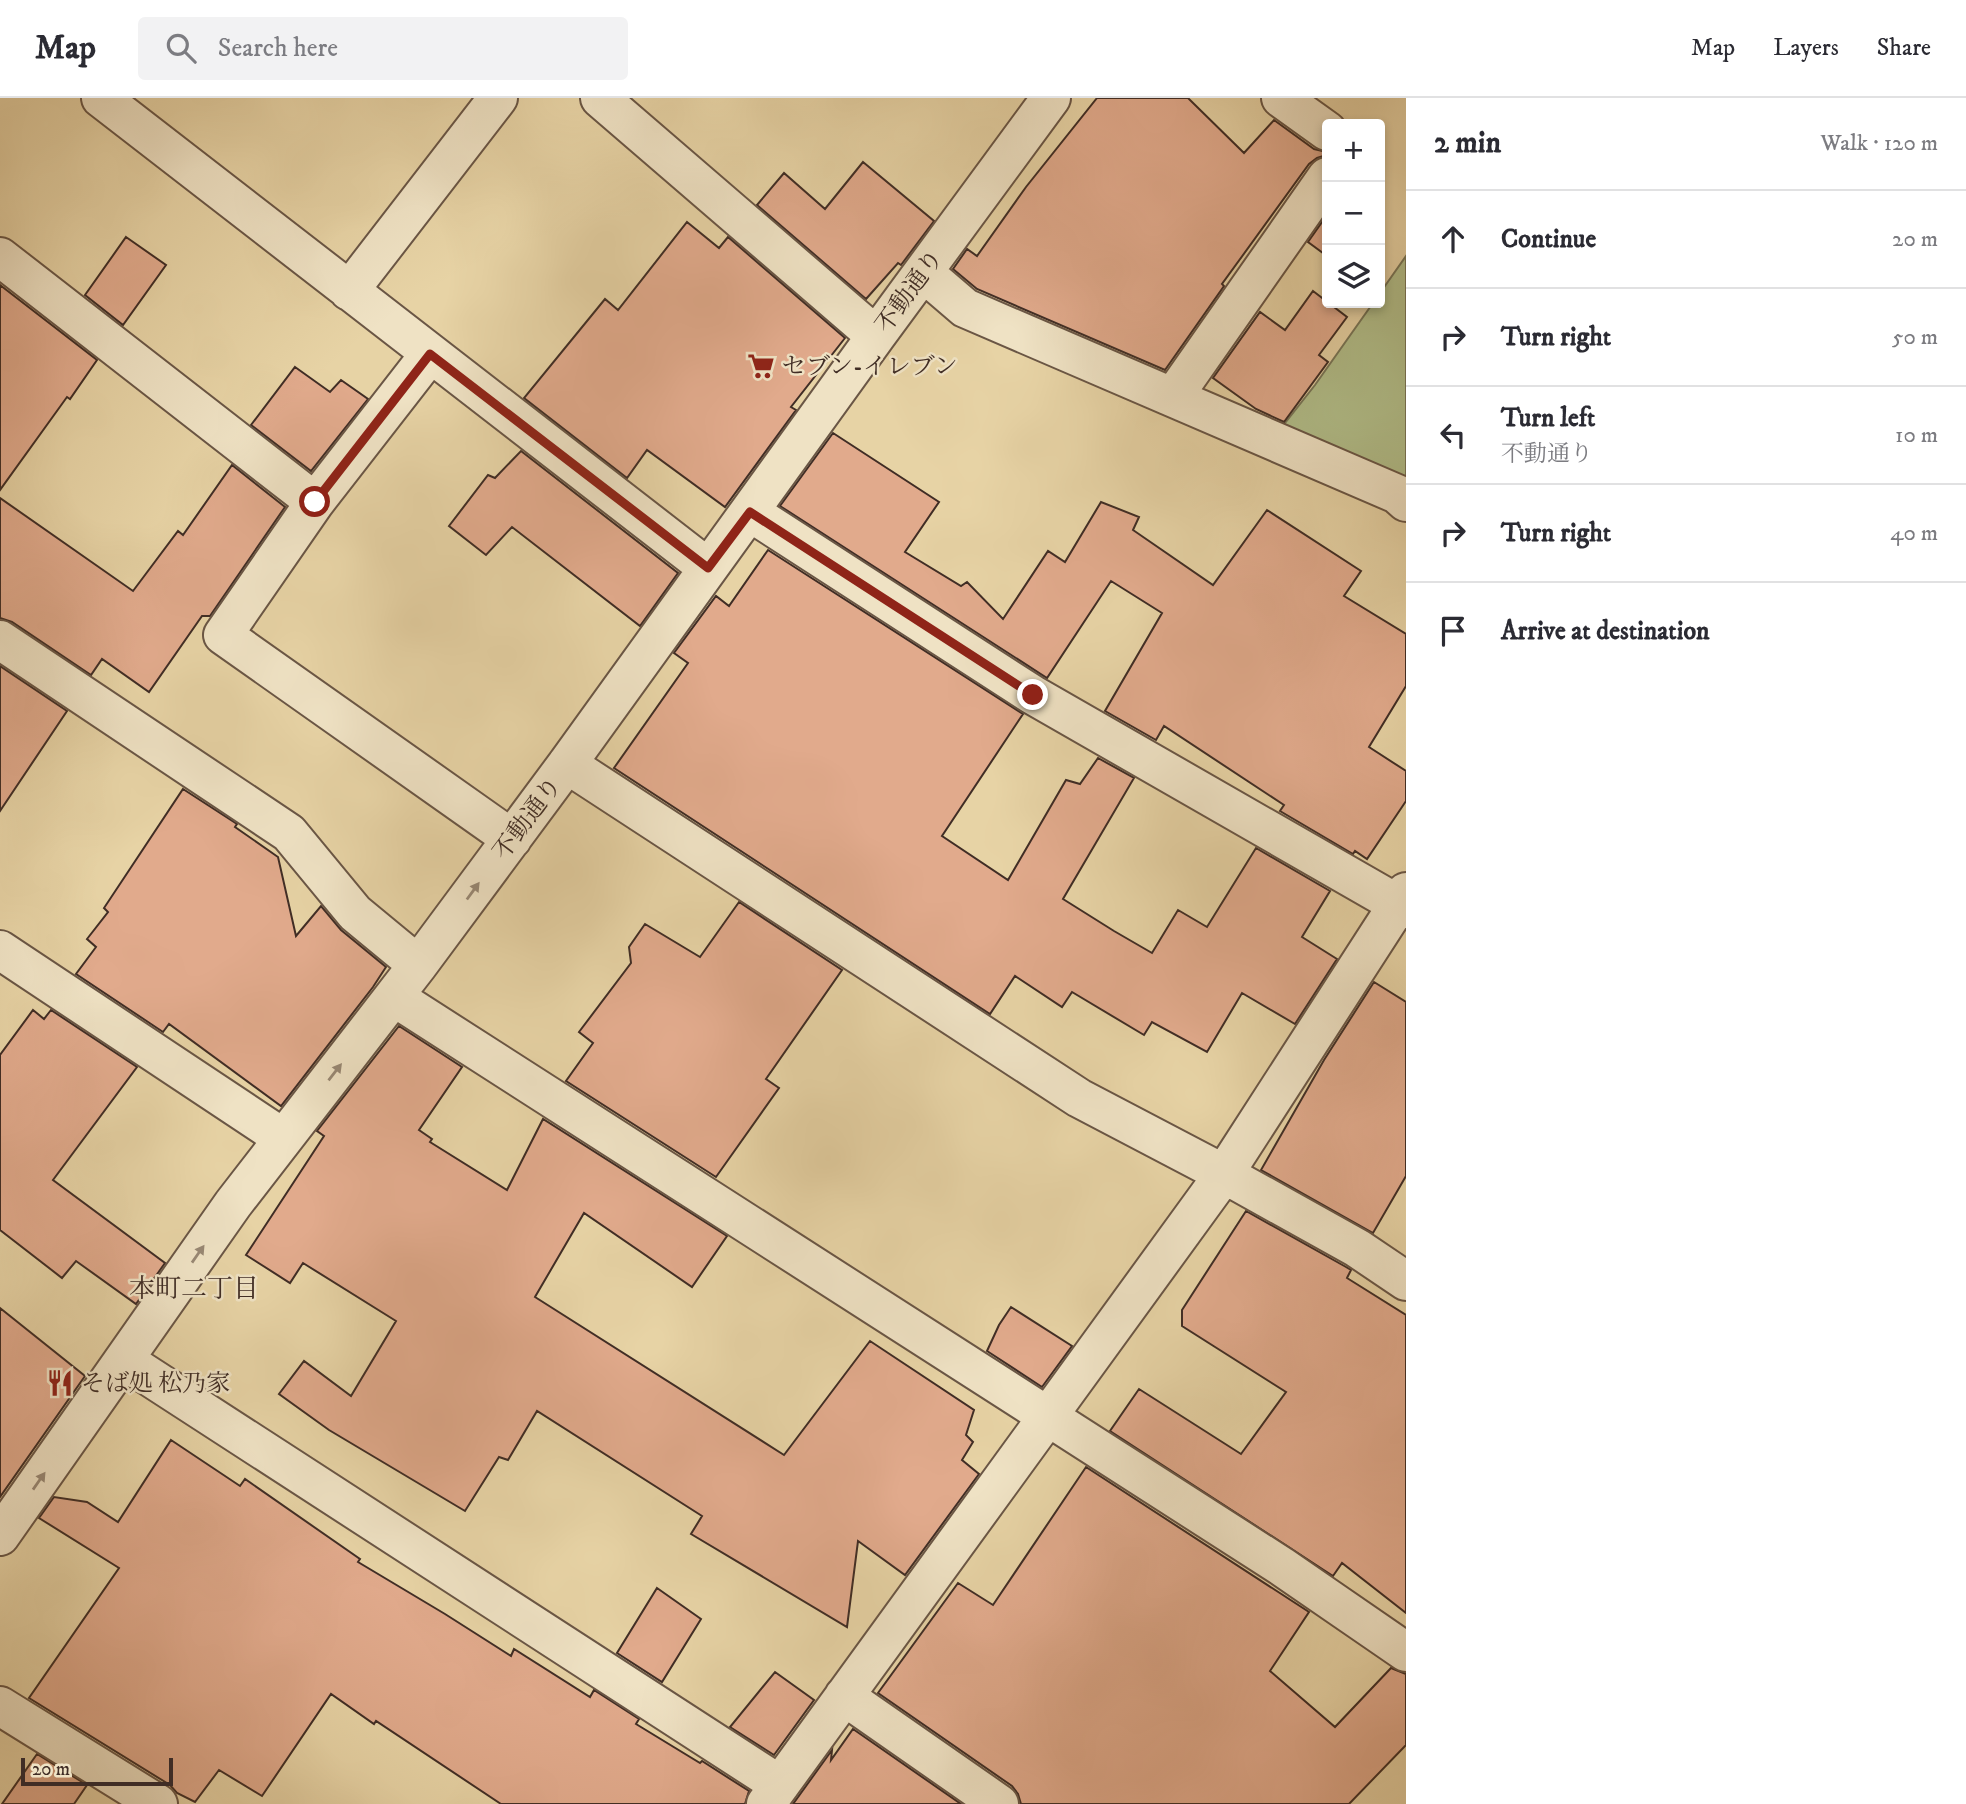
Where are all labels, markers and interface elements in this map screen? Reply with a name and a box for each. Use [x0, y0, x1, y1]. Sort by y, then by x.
search box [138, 17, 628, 80]
text: Map [35, 28, 96, 69]
icon: search [162, 29, 200, 67]
text: Search here [218, 32, 338, 65]
text: Map [1691, 33, 1735, 63]
text: Layers [1773, 33, 1839, 63]
text: Share [1877, 33, 1931, 63]
map controls [1322, 119, 1385, 308]
button: + [1322, 119, 1385, 182]
text: 2 min [1434, 125, 1501, 162]
text: Walk · 120 m [1820, 129, 1938, 158]
button: − [1322, 182, 1385, 245]
icon: ahead [1434, 220, 1472, 258]
text: Continue [1501, 223, 1596, 256]
text: 20 m [1892, 225, 1938, 254]
street label: 不動通り [869, 244, 950, 339]
button: layers [1322, 245, 1385, 308]
icon: right [1434, 318, 1472, 356]
text: Turn right [1501, 321, 1611, 354]
text: 50 m [1892, 323, 1938, 352]
supermarket icon: セブン-イレブン [746, 351, 776, 381]
place label: セブン-イレブン [782, 352, 958, 382]
text: Turn left [1501, 402, 1595, 435]
icon: left [1434, 416, 1472, 454]
text: 10 m [1895, 421, 1938, 450]
text: 不動通り [1501, 440, 1593, 469]
route start [299, 486, 330, 517]
icon: right [1434, 514, 1472, 552]
text: Turn right [1501, 517, 1611, 550]
text: 40 m [1890, 519, 1938, 548]
icon: arrive [1434, 612, 1472, 650]
text: Arrive at destination [1501, 615, 1710, 648]
route end [1017, 679, 1048, 710]
street label: 不動通り [487, 771, 569, 866]
one-way arrow [465, 883, 480, 901]
one-way arrow [327, 1064, 342, 1082]
one-way arrow [191, 1245, 205, 1263]
district label: 本町二丁目 [129, 1273, 259, 1306]
restaurant icon: そば処 松乃家 [45, 1368, 75, 1398]
place label: そば処 松乃家 [81, 1369, 230, 1399]
one-way arrow [32, 1472, 46, 1490]
scale bar [21, 1755, 173, 1787]
text: 20 m [32, 1758, 70, 1781]

